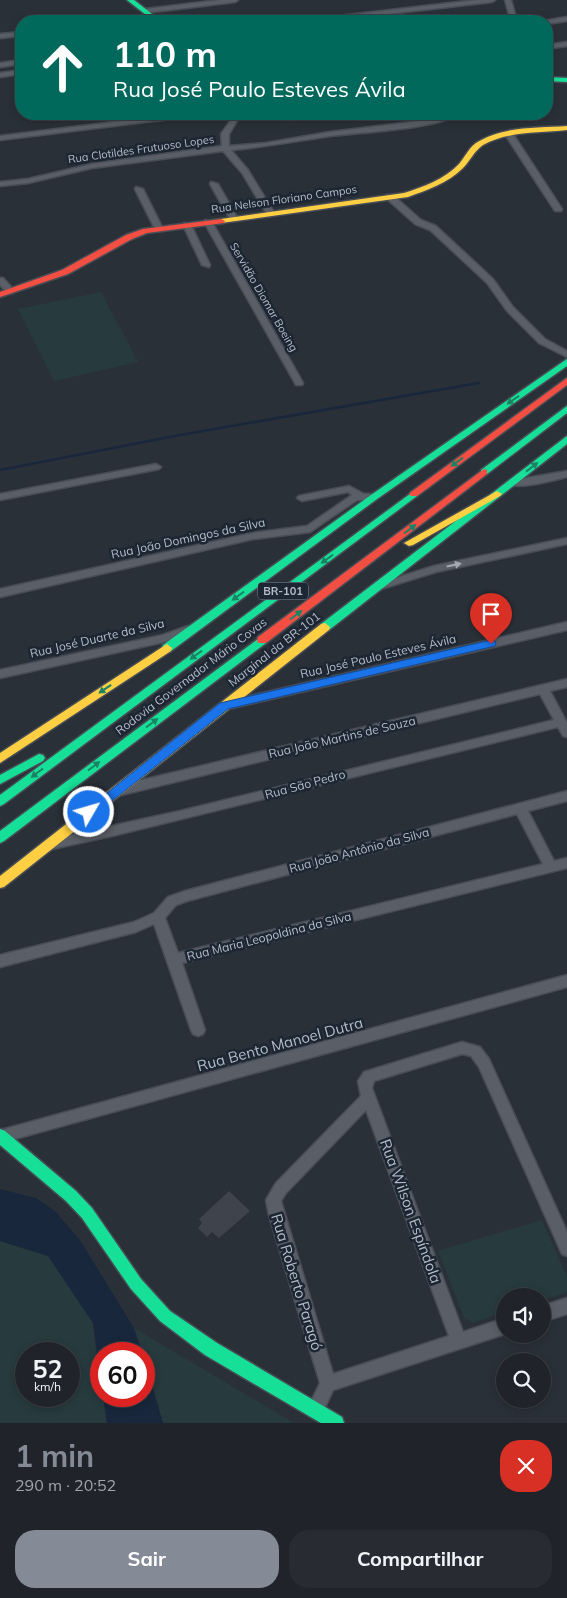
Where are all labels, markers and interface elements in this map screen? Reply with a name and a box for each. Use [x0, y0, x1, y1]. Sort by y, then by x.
text: 110 m [113, 32, 217, 76]
icon: ahead [30, 35, 95, 100]
text: Rua José Paulo Esteves Ávila [113, 75, 406, 103]
street label: Rua Clotildes Frutuoso Lopes [67, 132, 215, 166]
street label: Rua Nelson Floriano Campos [210, 182, 358, 216]
street label: Servidão Diomar Boeing [227, 240, 301, 354]
one-way arrow [506, 395, 519, 405]
one-way arrow [451, 457, 464, 467]
one-way arrow [525, 461, 538, 472]
street label: Rua João Domingos da Silva [110, 514, 266, 562]
one-way arrow [403, 523, 416, 534]
one-way arrow [321, 553, 334, 564]
one-way arrow [447, 561, 462, 569]
road number: BR-101 [258, 582, 308, 600]
one-way arrow [231, 591, 245, 601]
pin [470, 593, 512, 644]
icon: arrive [477, 600, 505, 628]
street label: Marginal da BR-101 [225, 608, 323, 690]
one-way arrow [289, 609, 302, 620]
street label: Rodovia Governador Mário Covas [112, 614, 270, 738]
street label: Rua José Duarte da Silva [28, 615, 166, 661]
street label: Rua José Paulo Esteves Ávila [299, 631, 457, 681]
one-way arrow [189, 650, 203, 660]
one-way arrow [98, 685, 112, 694]
street label: Rua João Martins de Souza [267, 713, 417, 761]
one-way arrow [145, 718, 159, 728]
one-way arrow [87, 761, 100, 772]
street label: Rua São Pedro [263, 766, 347, 802]
one-way arrow [31, 767, 44, 778]
position arrow [62, 785, 114, 837]
street label: Rua João Antônio da Silva [287, 824, 431, 876]
street label: Rua Maria Leopoldina da Silva [185, 908, 353, 964]
street label: Rua Bento Manoel Dutra [195, 1013, 365, 1075]
street label: Rua Wilson Espíndola [376, 1136, 446, 1286]
street label: Rua Roberto Paragó [267, 1211, 327, 1353]
map controls [496, 1288, 551, 1408]
button: sound [496, 1288, 551, 1343]
speed limit sign: 60 [90, 1342, 155, 1407]
text: 52 [32, 1353, 63, 1384]
button: search [496, 1353, 551, 1408]
text: km/h [34, 1379, 61, 1394]
text: 1 min [15, 1437, 94, 1475]
button: close [500, 1440, 552, 1492]
text: 290 m · 20:52 [15, 1475, 116, 1495]
button: Sair [15, 1530, 279, 1588]
button: Compartilhar [289, 1530, 552, 1588]

